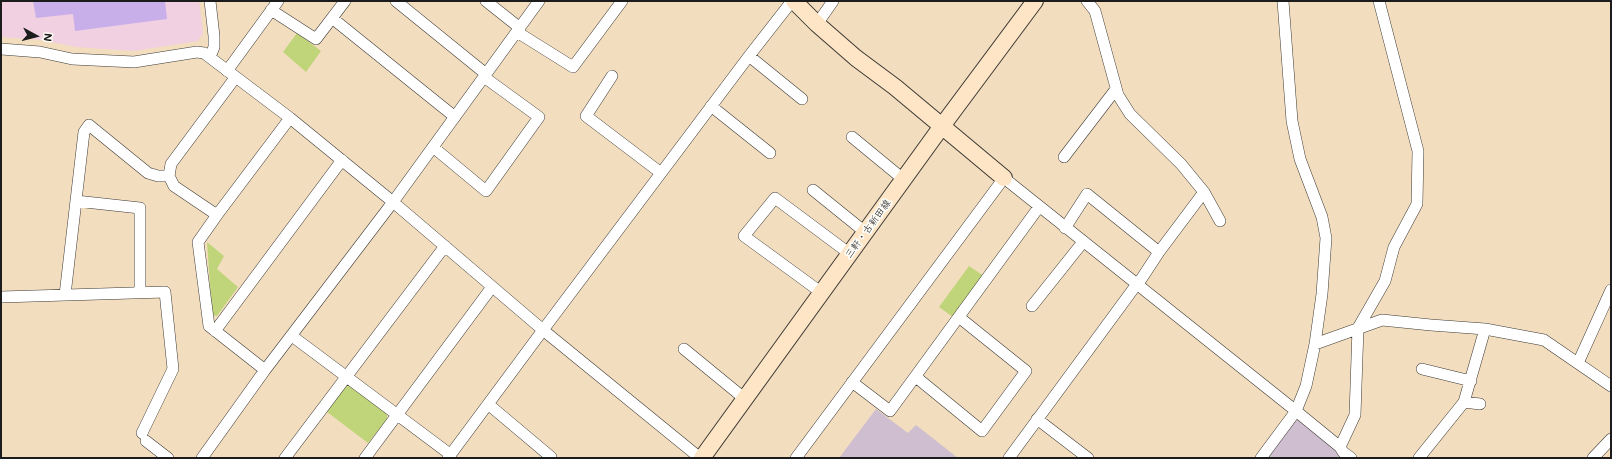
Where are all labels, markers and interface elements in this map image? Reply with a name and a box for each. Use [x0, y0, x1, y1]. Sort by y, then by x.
north arrow [16, 16, 56, 56]
text: N [40, 32, 56, 43]
street label: 三軒・古新田線 [843, 197, 893, 261]

